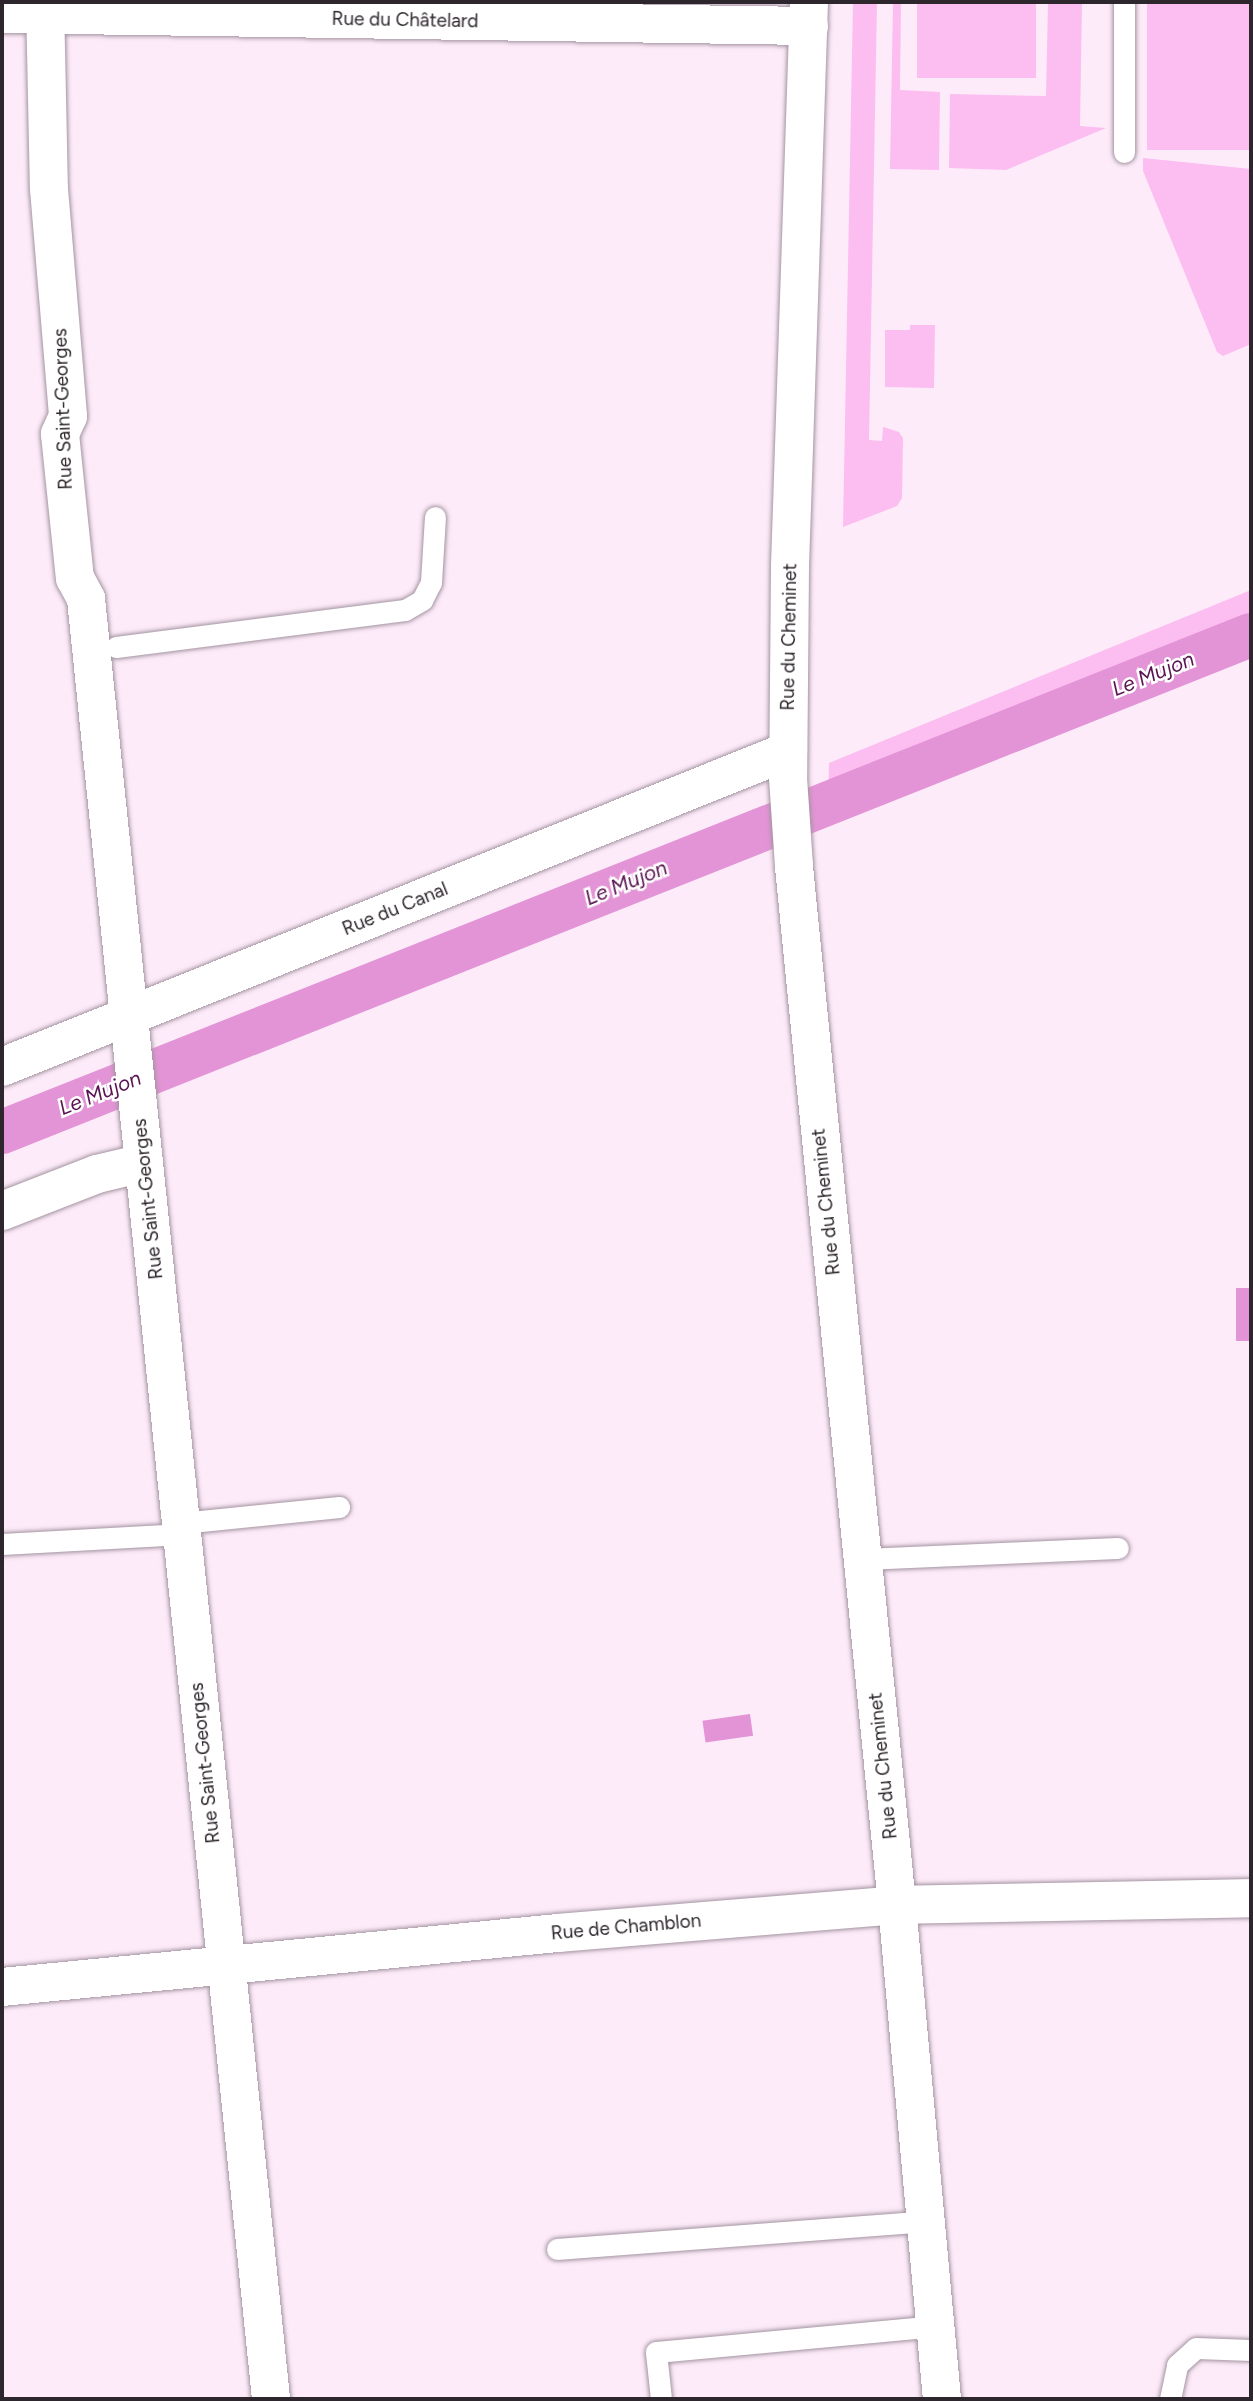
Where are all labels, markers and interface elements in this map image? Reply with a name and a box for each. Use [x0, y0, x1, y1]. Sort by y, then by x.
street label: Rue du Châtelard [331, 7, 479, 33]
street label: Rue Saint-Georges [49, 328, 77, 490]
street label: Rue du Cheminet [776, 563, 802, 711]
water label: Le Mujon [1108, 646, 1198, 702]
water label: Le Mujon [581, 855, 671, 911]
street label: Rue du Canal [339, 877, 451, 941]
water label: Le Mujon [55, 1065, 145, 1121]
street label: Rue Saint-Georges [128, 1117, 168, 1281]
street label: Rue du Cheminet [807, 1128, 845, 1276]
street label: Rue Saint-Georges [185, 1681, 225, 1845]
street label: Rue du Cheminet [864, 1692, 902, 1840]
street label: Rue de Chamblon [550, 1909, 702, 1945]

